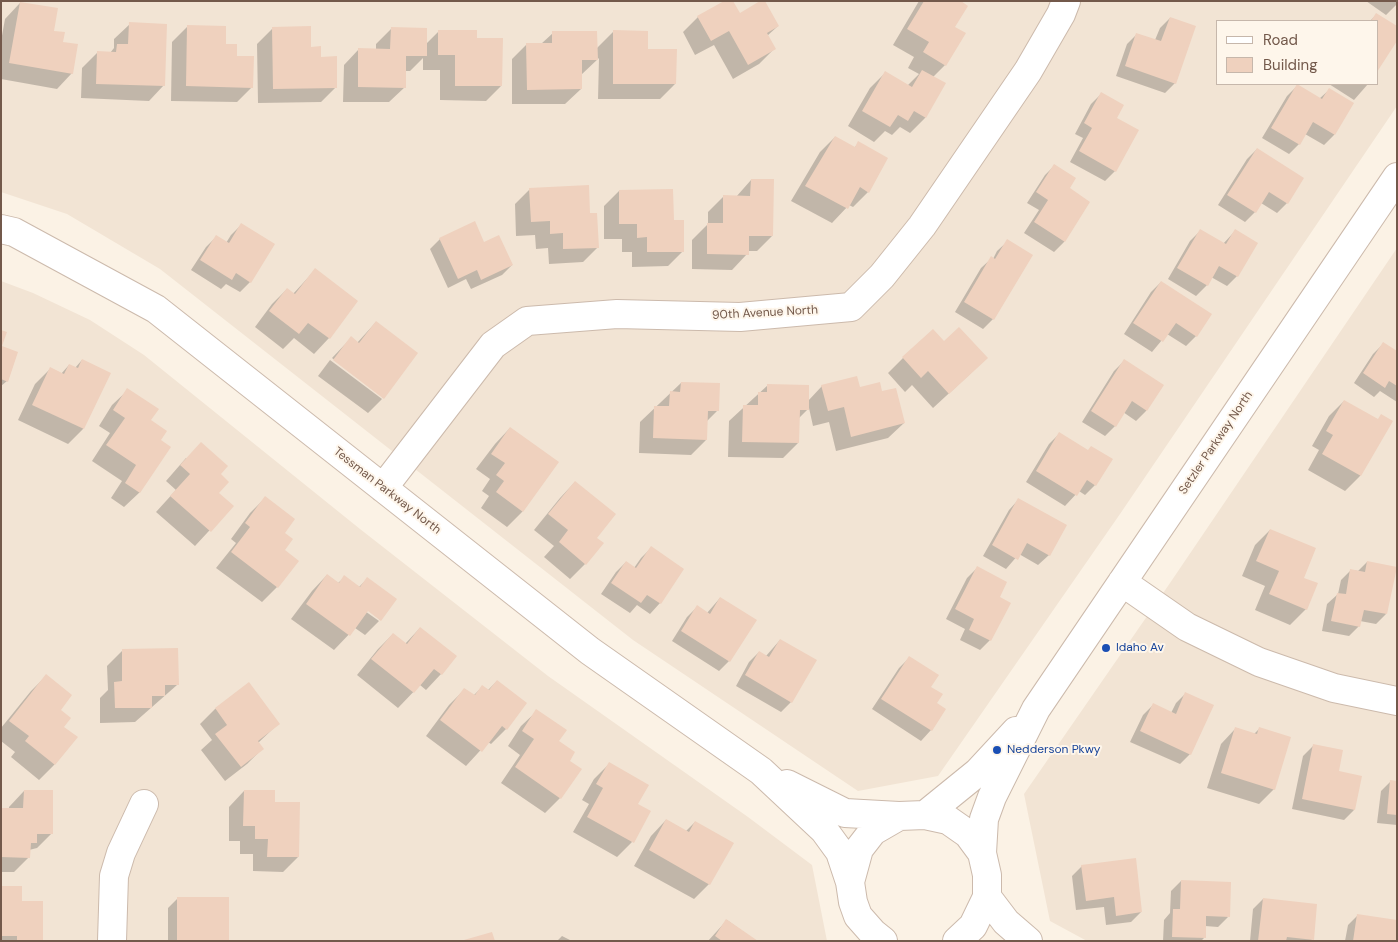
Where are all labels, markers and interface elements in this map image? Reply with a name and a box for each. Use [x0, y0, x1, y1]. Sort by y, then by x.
legend [1216, 20, 1378, 85]
text: Road [1263, 30, 1298, 50]
text: Building [1263, 55, 1318, 75]
street label: 90th Avenue North [712, 303, 818, 323]
street label: Setzler Parkway North [1176, 389, 1256, 497]
street label: Tessman Parkway North [331, 445, 443, 537]
place label: Idaho Av [1116, 641, 1164, 655]
marker: Idaho Av [1100, 642, 1112, 654]
place label: Nedderson Pkwy [1007, 743, 1100, 757]
marker: Nedderson Pkwy [991, 744, 1003, 756]

